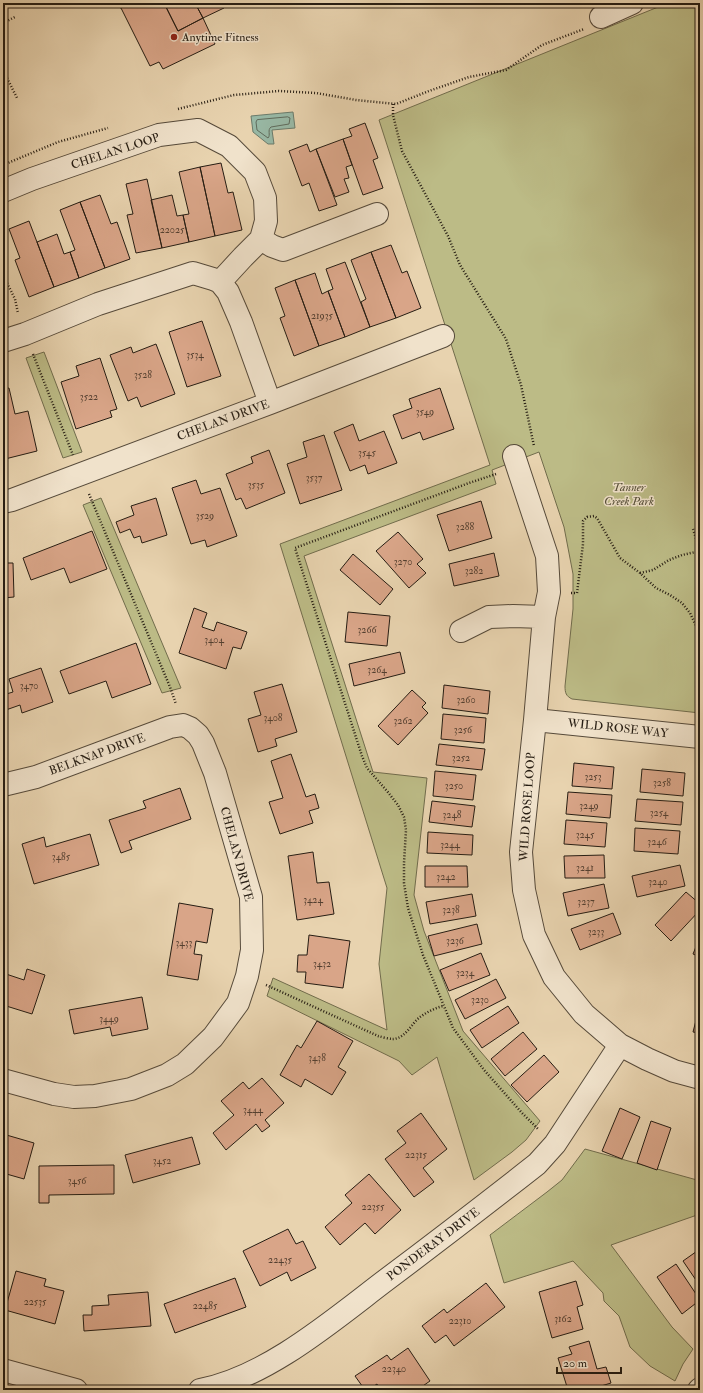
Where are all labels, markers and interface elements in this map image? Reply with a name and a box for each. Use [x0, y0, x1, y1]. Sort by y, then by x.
place label: Anytime Fitness [181, 30, 259, 45]
marker: Anytime Fitness [169, 32, 179, 42]
street label: CHELAN LOOP [69, 130, 161, 173]
house number: 22025 [160, 224, 185, 236]
house number: 21935 [311, 310, 334, 322]
house number: 3534 [186, 349, 204, 361]
house number: 3528 [134, 369, 152, 381]
house number: 3522 [80, 391, 98, 403]
street label: CHELAN DRIVE [175, 397, 272, 444]
house number: 3549 [416, 406, 434, 418]
house number: 3545 [358, 447, 376, 459]
house number: 3537 [306, 472, 323, 484]
house number: 3535 [248, 479, 265, 491]
park label: Tanner Creek Park [604, 480, 654, 509]
house number: 3529 [196, 510, 214, 522]
house number: 3288 [456, 521, 474, 533]
house number: 3270 [394, 556, 412, 568]
house number: 3282 [465, 565, 483, 577]
house number: 3266 [358, 624, 377, 636]
house number: 3404 [204, 634, 224, 646]
house number: 3264 [367, 664, 387, 676]
house number: 3470 [20, 680, 38, 692]
house number: 3260 [456, 694, 476, 706]
house number: 3408 [263, 712, 283, 724]
house number: 3262 [393, 715, 413, 727]
street label: WILD ROSE WAY [566, 716, 670, 741]
house number: 3256 [454, 724, 473, 736]
street label: BELKNAP DRIVE [47, 730, 148, 779]
house number: 3252 [452, 752, 470, 764]
street label: WILD ROSE LOOP [516, 752, 539, 863]
house number: 3253 [584, 771, 602, 783]
house number: 3258 [653, 777, 671, 789]
house number: 3250 [445, 780, 463, 792]
house number: 3249 [579, 800, 599, 812]
street label: CHELAN DRIVE [217, 805, 256, 903]
house number: 3254 [650, 807, 669, 819]
house number: 3248 [443, 809, 462, 821]
house number: 3245 [576, 829, 595, 841]
house number: 3246 [647, 836, 668, 848]
house number: 3244 [440, 839, 460, 851]
house number: 3485 [52, 851, 71, 863]
house number: 3241 [576, 862, 594, 874]
house number: 3242 [436, 871, 456, 883]
house number: 3240 [648, 876, 668, 888]
house number: 3424 [303, 894, 323, 906]
house number: 3237 [577, 896, 595, 908]
house number: 3238 [442, 904, 460, 916]
house number: 3233 [588, 926, 604, 938]
house number: 3236 [446, 935, 465, 947]
house number: 3433 [176, 937, 193, 949]
house number: 3432 [313, 958, 331, 970]
house number: 3234 [456, 967, 475, 979]
house number: 3230 [471, 994, 489, 1006]
house number: 3449 [99, 1013, 119, 1025]
house number: 3438 [308, 1052, 326, 1064]
house number: 3444 [243, 1104, 264, 1116]
house number: 22315 [405, 1149, 428, 1161]
house number: 3452 [153, 1155, 171, 1167]
house number: 3456 [68, 1175, 87, 1187]
house number: 22355 [362, 1201, 385, 1213]
street label: PONDERAY DRIVE [384, 1204, 483, 1284]
house number: 22435 [268, 1254, 292, 1266]
house number: 22535 [24, 1296, 47, 1308]
house number: 22485 [193, 1300, 218, 1312]
house number: 3162 [554, 1313, 572, 1325]
house number: 22310 [449, 1315, 471, 1327]
scale bar [557, 1349, 621, 1375]
text: 20 m [563, 1356, 588, 1371]
house number: 22340 [382, 1363, 406, 1375]

